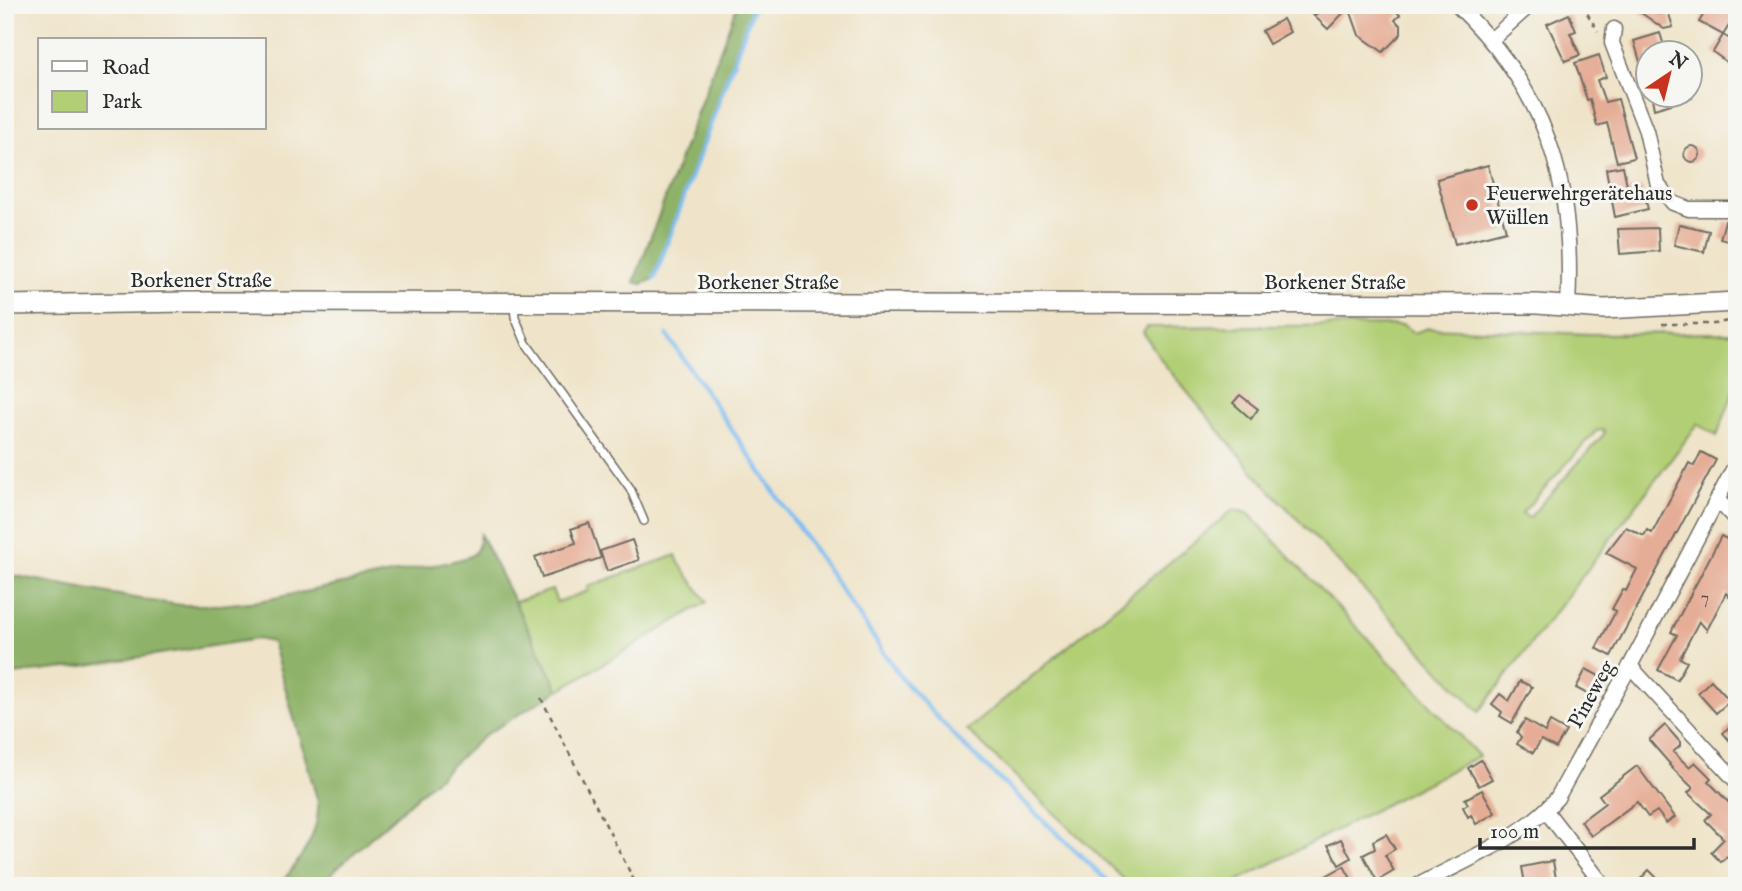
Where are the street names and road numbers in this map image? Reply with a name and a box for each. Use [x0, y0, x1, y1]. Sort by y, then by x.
street label: Borkener Straße [130, 268, 272, 295]
street label: Borkener Straße [697, 270, 839, 297]
street label: Borkener Straße [1264, 270, 1406, 297]
street label: Pineweg [1563, 656, 1622, 733]

